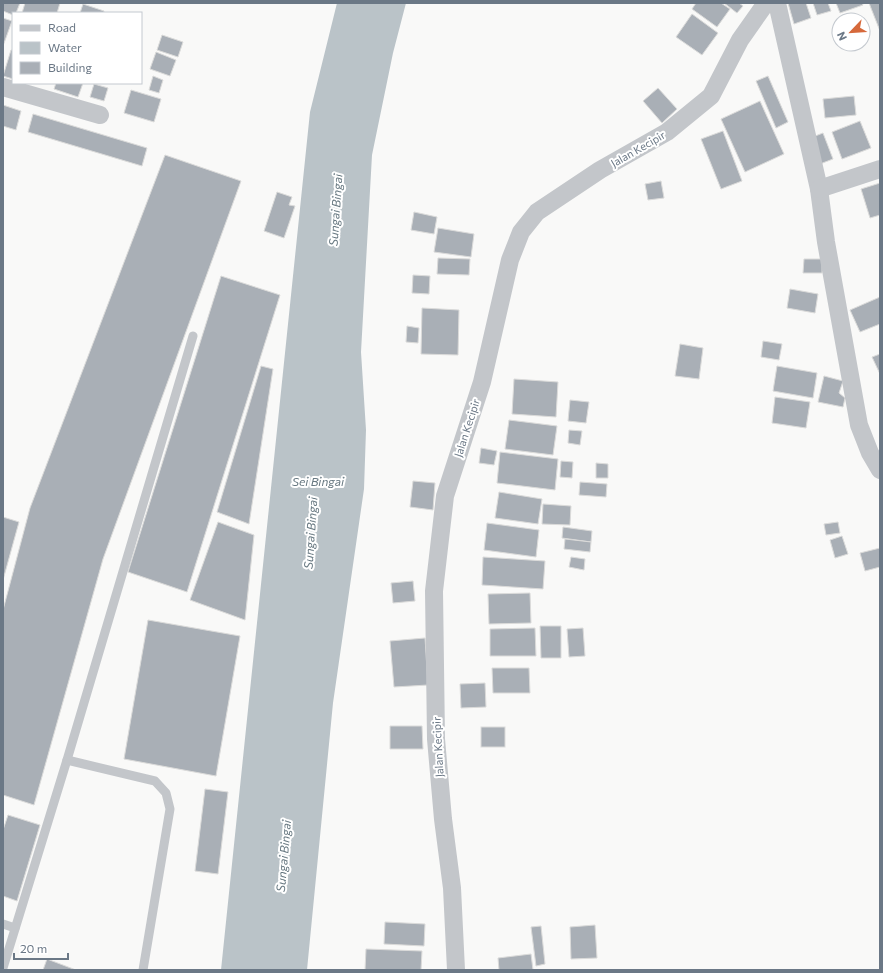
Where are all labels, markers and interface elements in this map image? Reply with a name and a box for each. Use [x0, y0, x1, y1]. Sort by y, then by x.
legend [12, 12, 142, 84]
north arrow [831, 12, 871, 52]
text: Road [48, 20, 76, 34]
text: N [834, 30, 849, 43]
text: Water [48, 40, 82, 54]
text: Building [48, 60, 92, 74]
street label: Jalan Kecipir [608, 127, 668, 170]
water label: Sungai Bingai [326, 173, 345, 246]
street label: Jalan Kecipir [451, 396, 483, 459]
water label: Sei Bingai [292, 474, 345, 488]
water label: Sungai Bingai [301, 496, 320, 569]
street label: Jalan Kecipir [429, 716, 447, 778]
water label: Sungai Bingai [273, 818, 293, 892]
scale bar [14, 935, 68, 961]
text: 20 m [20, 941, 47, 955]

